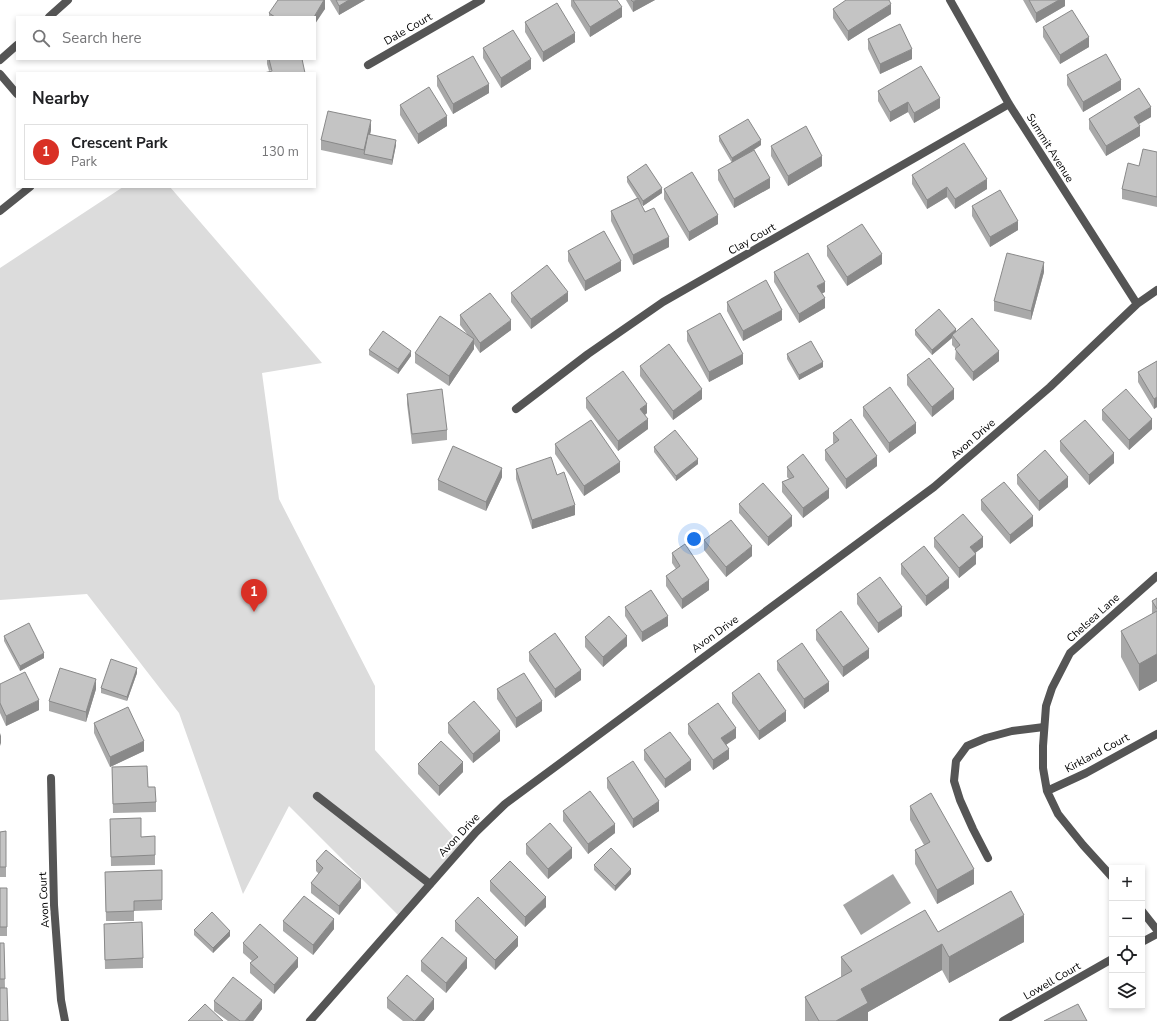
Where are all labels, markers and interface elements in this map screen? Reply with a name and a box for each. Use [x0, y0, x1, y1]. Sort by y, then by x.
street label: Dale Court [381, 9, 435, 49]
search box [16, 16, 316, 60]
icon: search [30, 27, 52, 49]
text: Search here [62, 28, 142, 48]
text: Nearby [32, 87, 89, 110]
street label: Summit Avenue [1023, 111, 1077, 185]
text: Crescent Park [71, 133, 168, 153]
text: 1 [42, 143, 50, 161]
text: 130 m [261, 143, 299, 161]
text: Park [71, 153, 97, 171]
street label: Clay Court [726, 219, 779, 259]
street label: Avon Drive [947, 415, 999, 463]
your location [684, 529, 704, 549]
pin: 1 [241, 579, 267, 612]
street label: Chelsea Lane [1063, 590, 1123, 646]
street label: Avon Drive [689, 612, 742, 656]
street label: Kirkland Court [1062, 730, 1132, 776]
street label: Avon Drive [435, 810, 483, 860]
map controls [1109, 865, 1145, 1009]
button: + [1109, 865, 1145, 901]
street label: Avon Court [35, 872, 53, 928]
button: − [1109, 901, 1145, 937]
button: locate [1109, 937, 1145, 973]
street label: Lowell Court [1021, 959, 1083, 1003]
button: layers [1109, 973, 1145, 1009]

